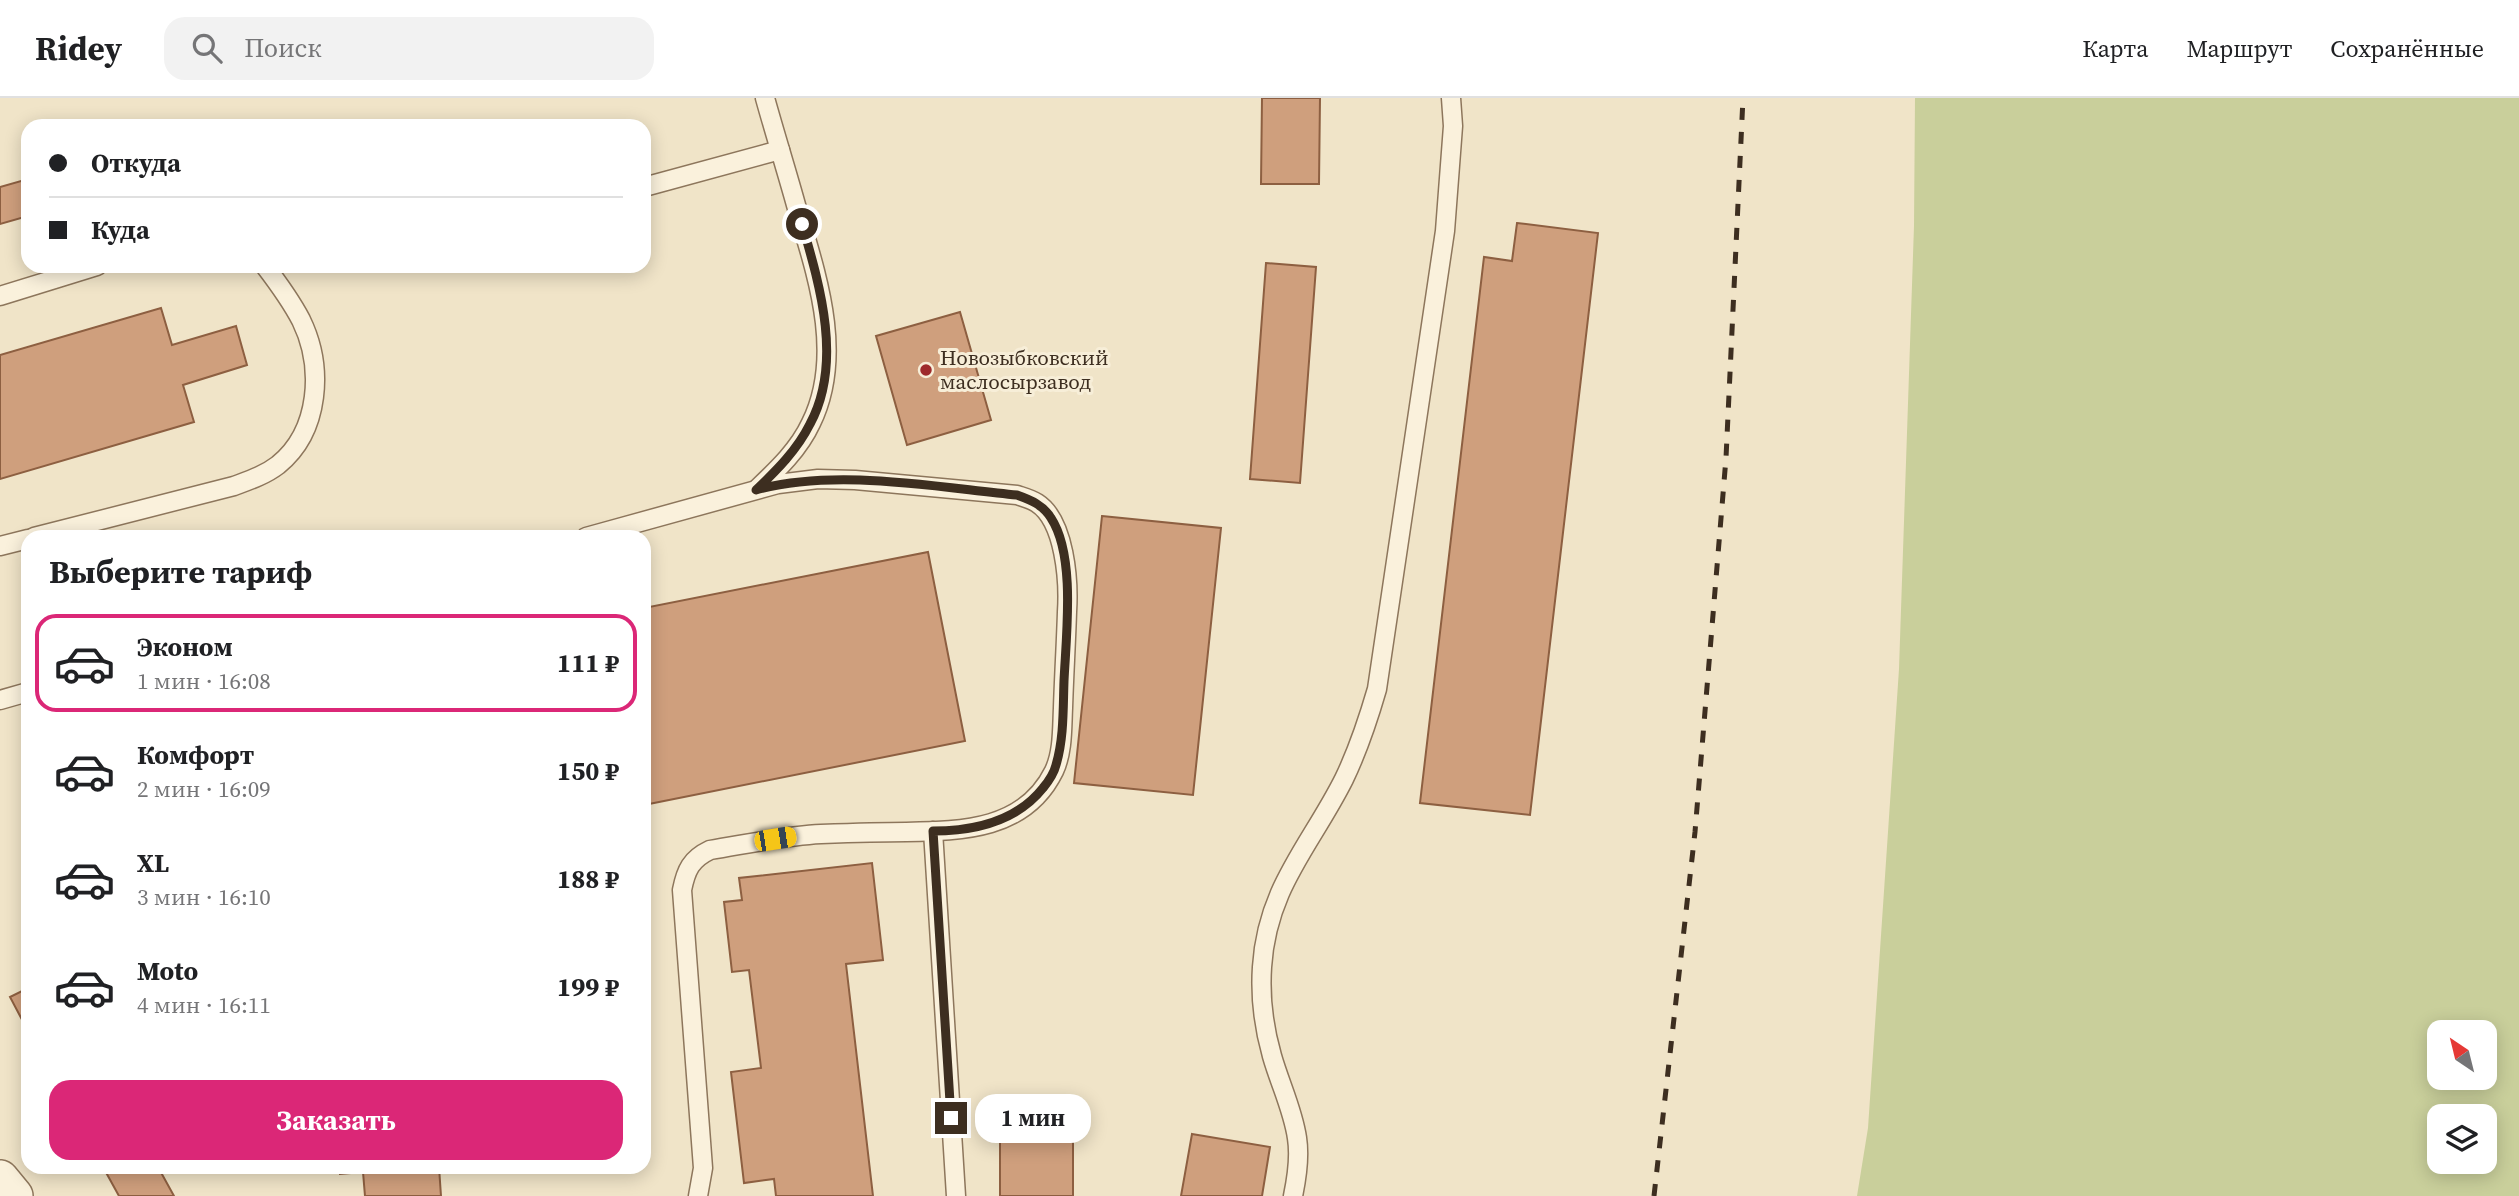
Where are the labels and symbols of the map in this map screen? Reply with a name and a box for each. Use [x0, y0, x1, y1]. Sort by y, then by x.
route start [786, 208, 818, 240]
place label: Новозыбковский маслосырзавод [940, 343, 1109, 396]
marker: Новозыбковский маслосырзавод [918, 362, 934, 378]
car [753, 825, 798, 853]
north arrow [2427, 1020, 2497, 1090]
callout: 1 мин [976, 1094, 1091, 1142]
route end [935, 1102, 967, 1134]

